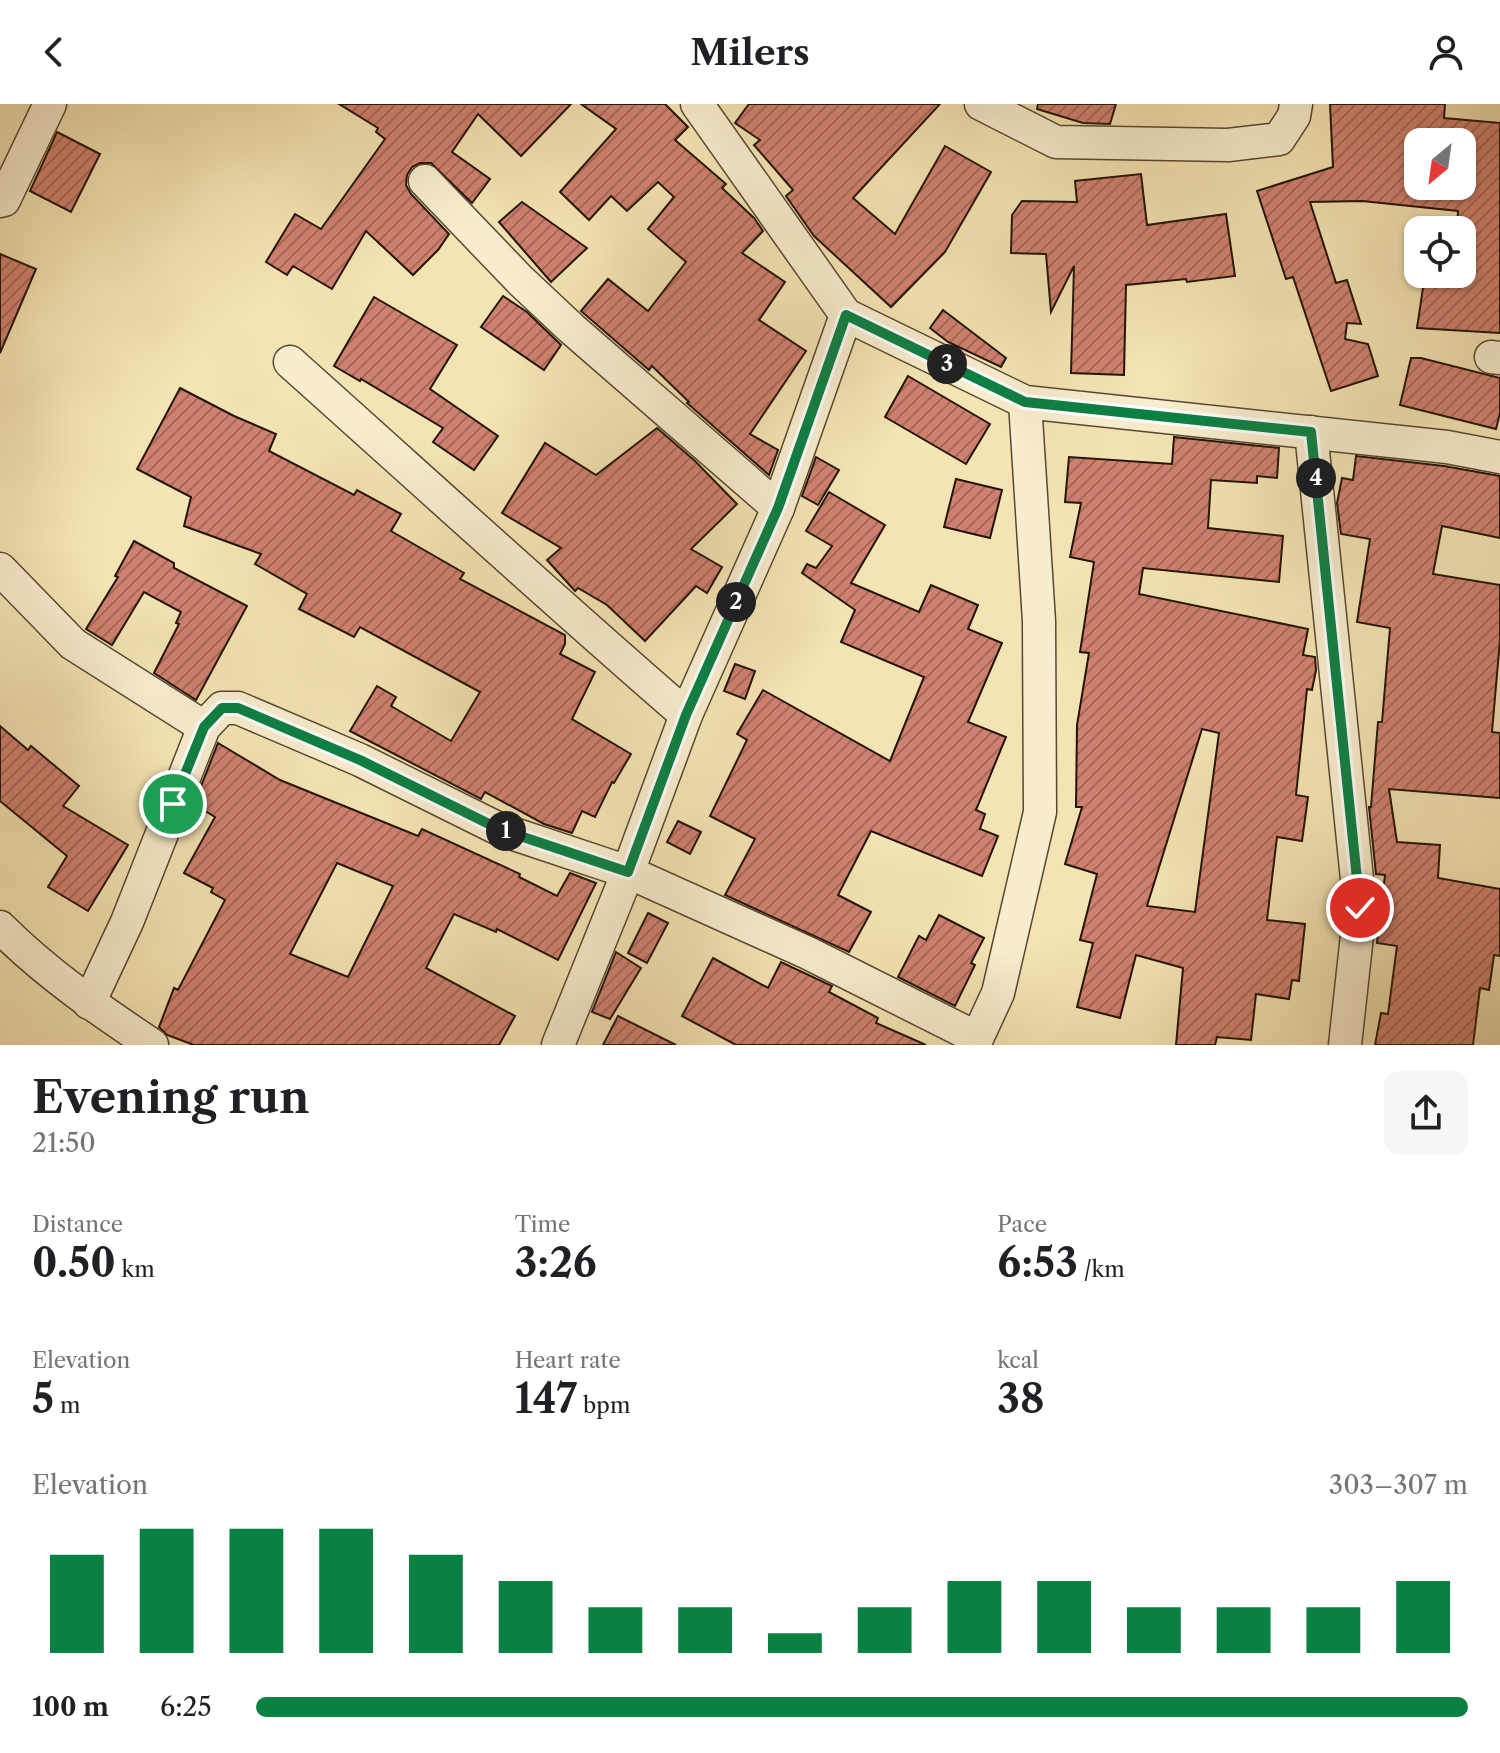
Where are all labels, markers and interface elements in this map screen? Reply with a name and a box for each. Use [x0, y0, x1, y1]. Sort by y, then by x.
icon: back [32, 30, 76, 74]
text: Milers [690, 30, 810, 74]
icon: person [1424, 30, 1468, 74]
north arrow [1404, 128, 1476, 200]
map controls [1404, 128, 1476, 288]
button: locate [1404, 216, 1476, 288]
pin: 3 [927, 344, 967, 384]
text: 3 [941, 350, 953, 377]
pin: 4 [1296, 458, 1336, 498]
text: 4 [1309, 464, 1323, 491]
pin: 2 [716, 582, 756, 622]
text: 2 [730, 588, 743, 615]
pin [139, 770, 207, 838]
icon: arrive [151, 782, 195, 826]
pin: 1 [486, 811, 526, 851]
text: 1 [501, 817, 511, 844]
pin [1326, 874, 1394, 942]
icon: check [1338, 886, 1382, 930]
text: Evening run [32, 1070, 309, 1124]
button: share [1384, 1071, 1468, 1155]
text: 21:50 [32, 1127, 96, 1159]
text: Distance [32, 1211, 123, 1238]
text: Time [515, 1211, 570, 1238]
text: Pace [997, 1211, 1047, 1238]
text: 0.50 [32, 1238, 116, 1287]
text: 3:26 [515, 1238, 597, 1287]
text: 6:53 [997, 1238, 1078, 1287]
text: km [116, 1256, 155, 1283]
text: /km [1078, 1256, 1125, 1283]
text: Elevation [32, 1347, 130, 1374]
text: Heart rate [515, 1347, 621, 1374]
text: kcal [997, 1347, 1039, 1374]
text: 5 [32, 1374, 54, 1423]
text: 147 [515, 1374, 577, 1423]
text: 38 [997, 1374, 1045, 1423]
text: m [54, 1392, 80, 1419]
text: bpm [577, 1392, 630, 1419]
text: Elevation [32, 1469, 148, 1501]
text: 303–307 m [1329, 1469, 1468, 1501]
text: 100 m [32, 1691, 109, 1723]
text: 6:25 [160, 1691, 212, 1723]

